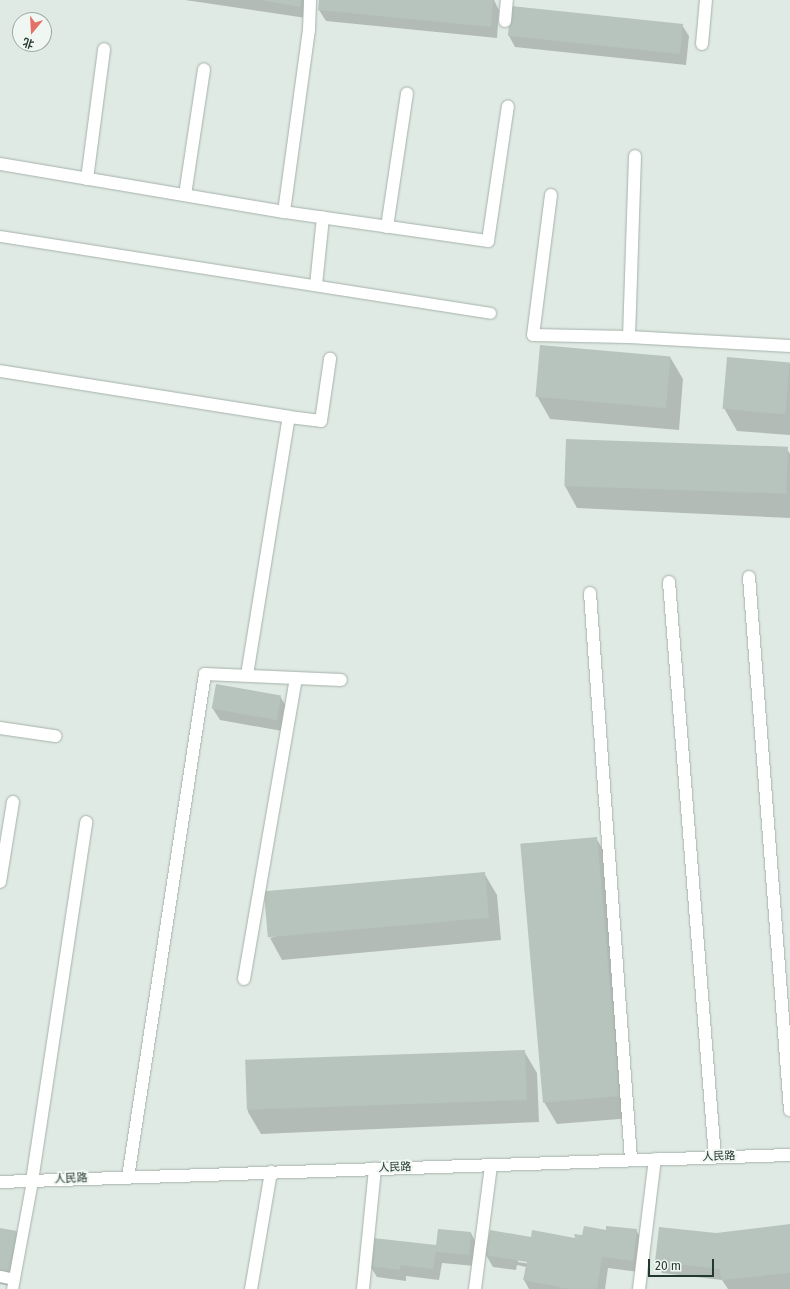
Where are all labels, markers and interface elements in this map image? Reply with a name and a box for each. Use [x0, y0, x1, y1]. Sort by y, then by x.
north arrow [12, 12, 52, 52]
text: 北 [21, 35, 36, 51]
street label: 人民路 [702, 1150, 736, 1164]
street label: 人民路 [378, 1161, 412, 1175]
street label: 人民路 [54, 1172, 88, 1186]
scale bar [650, 1251, 716, 1277]
text: 20 m [655, 1259, 681, 1273]

